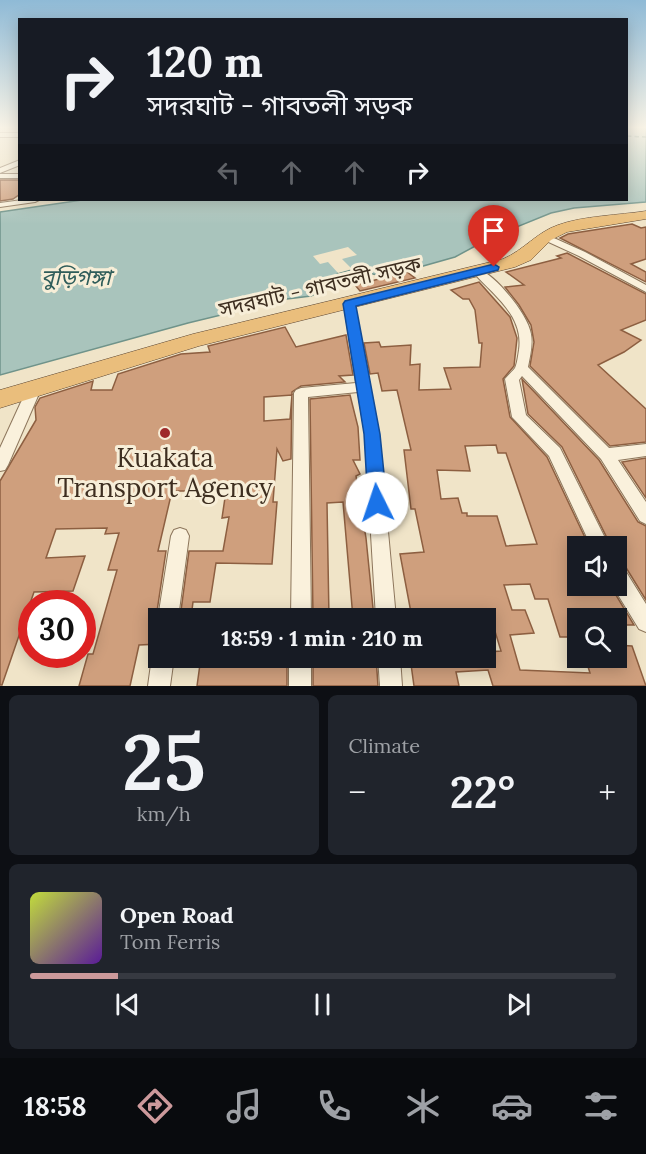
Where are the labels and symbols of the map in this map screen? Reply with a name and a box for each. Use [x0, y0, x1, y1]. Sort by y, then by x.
pin [468, 205, 519, 267]
street label: সদরঘাট - গাবতলী সড়ক [215, 250, 425, 323]
water label: বুড়িগঙ্গা [41, 263, 115, 291]
marker: Kuakata Transport Agency [158, 426, 172, 440]
place label: Kuakata Transport Agency [57, 441, 273, 504]
position arrow [345, 471, 409, 535]
speed limit sign: 30 [18, 590, 96, 668]

